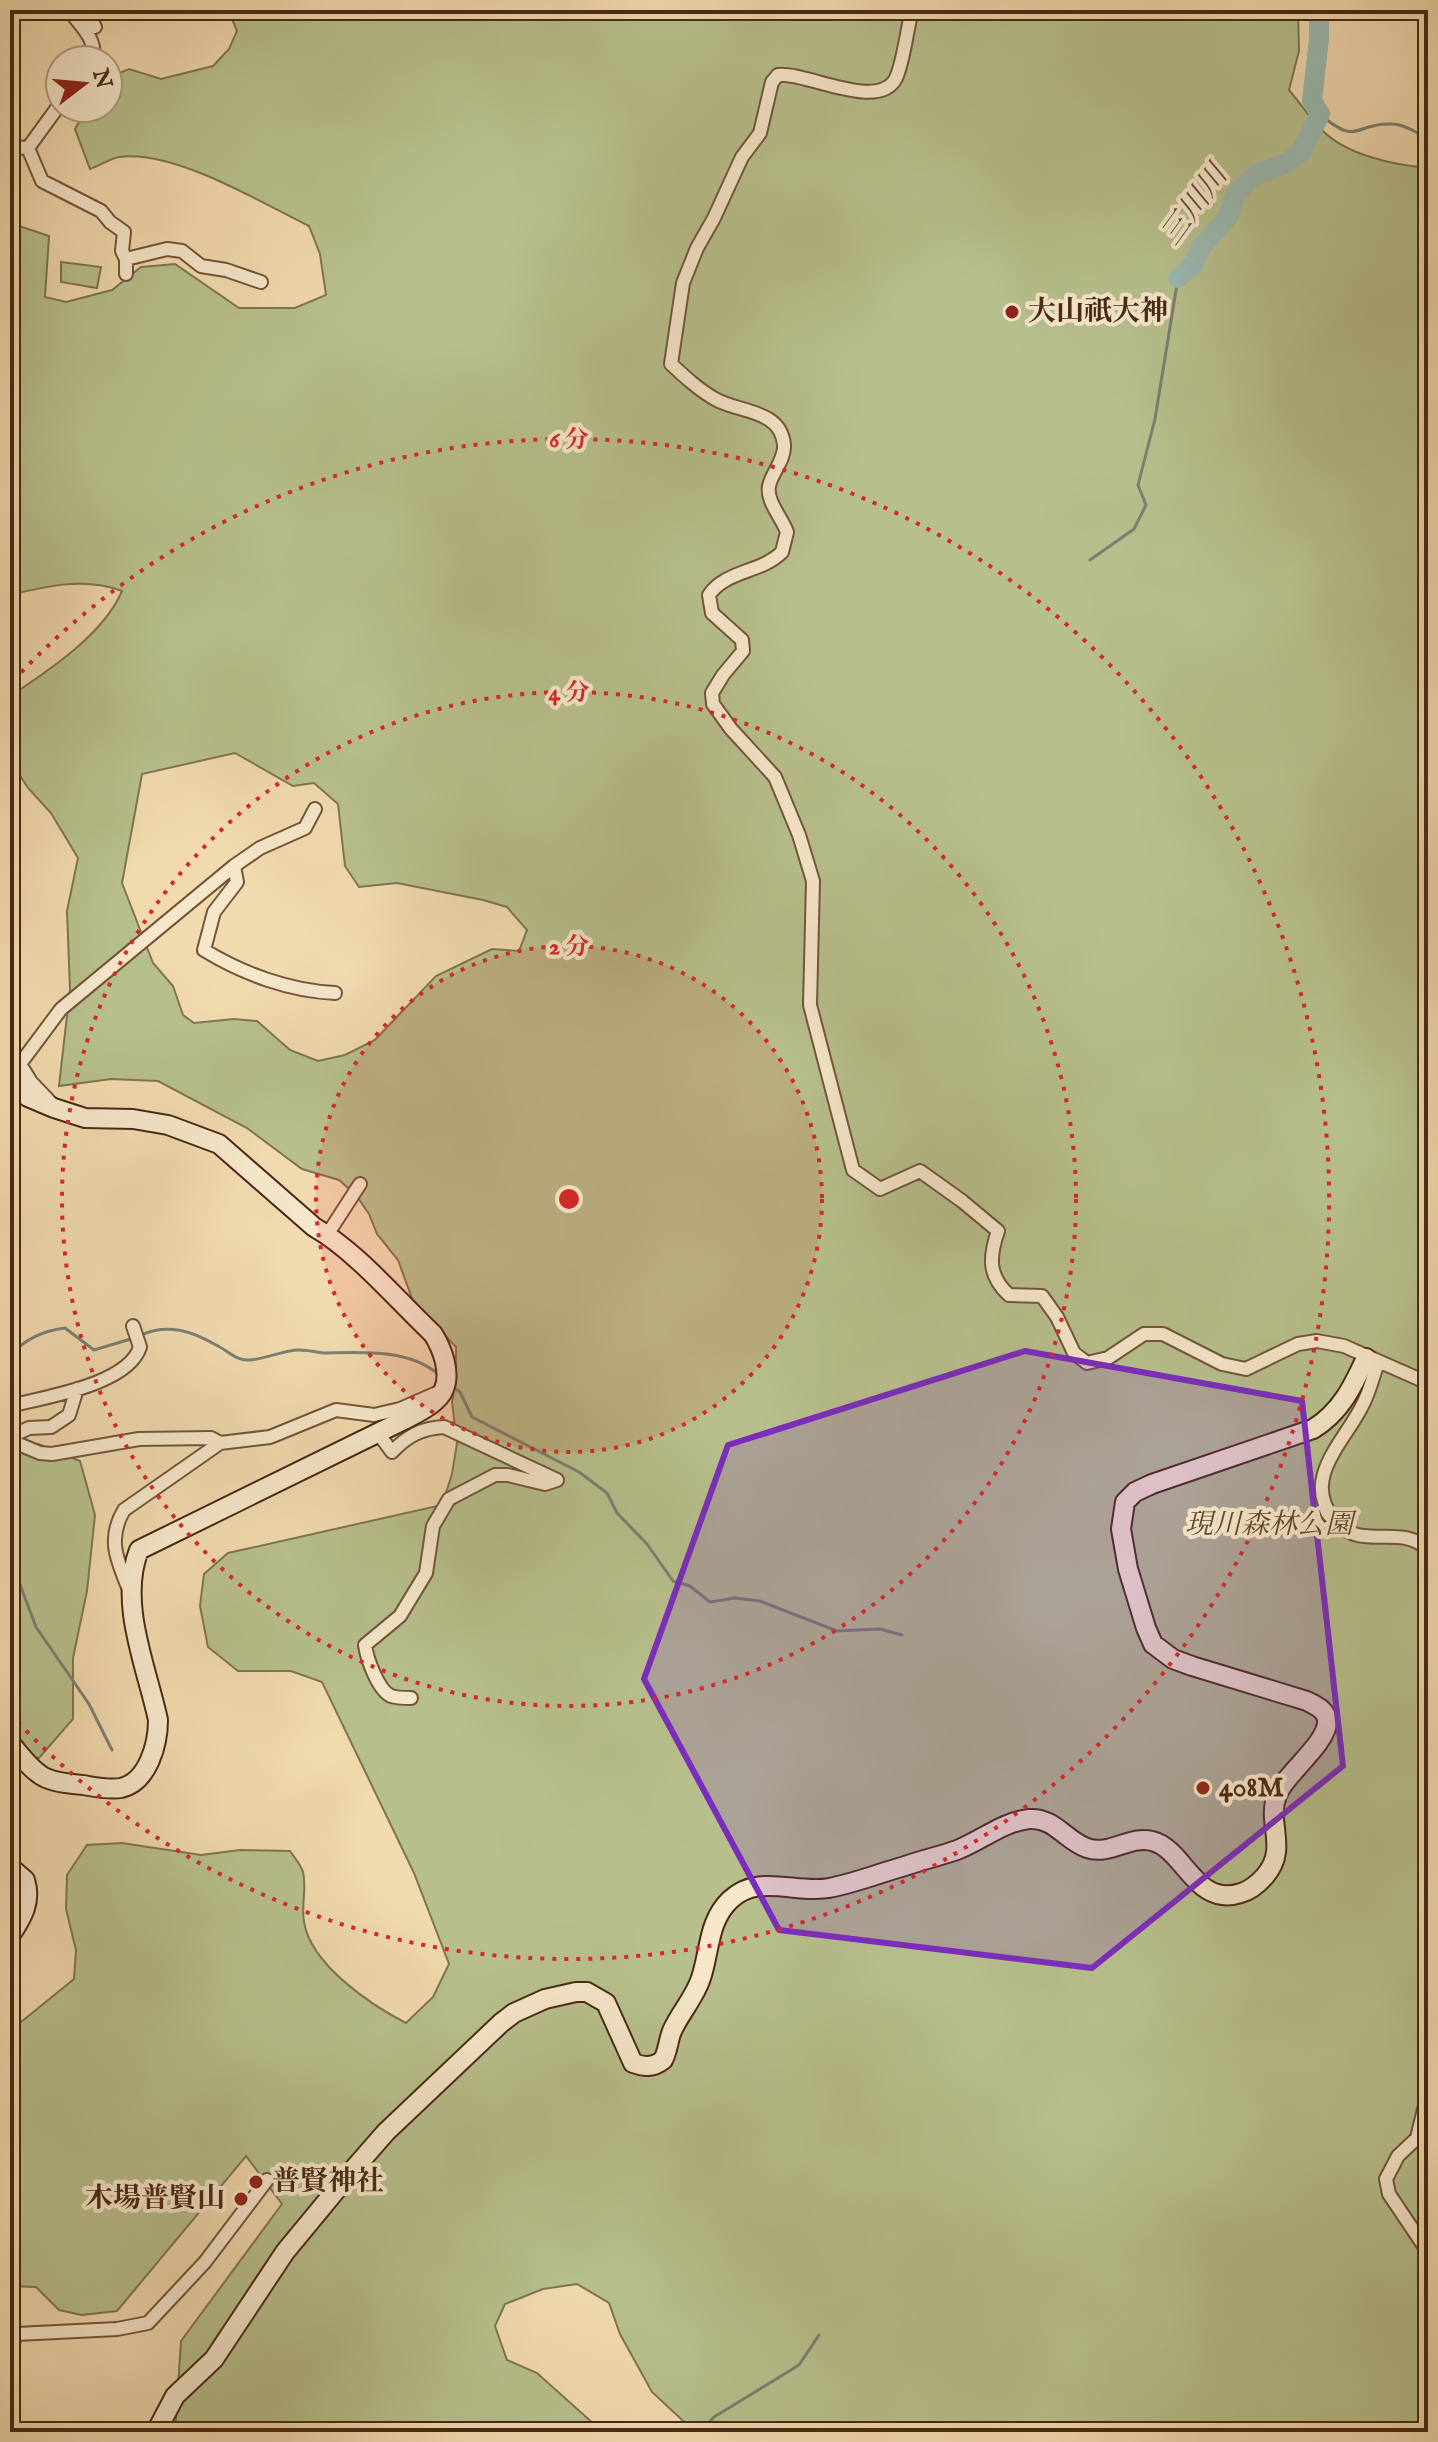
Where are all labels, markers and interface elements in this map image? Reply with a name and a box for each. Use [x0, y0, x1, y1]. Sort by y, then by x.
north arrow [44, 44, 124, 124]
text: N [85, 65, 117, 92]
water label: 三川川 [1153, 156, 1239, 254]
place label: 大山祇大神 [1028, 295, 1168, 330]
marker: 大山祇大神 [1003, 303, 1021, 321]
text: 6 分 [549, 425, 589, 456]
text: 4 分 [548, 678, 590, 709]
text: 2 分 [549, 932, 589, 963]
centre of rings [555, 1185, 583, 1213]
park label: 現川森林公園 [1185, 1508, 1357, 1543]
place label: 408M [1219, 1771, 1284, 1806]
marker: 408M [1194, 1779, 1212, 1797]
place label: 普賢神社 [272, 2165, 384, 2200]
marker: 普賢神社 [247, 2173, 265, 2191]
place label: 木場普賢山 [85, 2182, 225, 2217]
marker: 木場普賢山 [232, 2190, 250, 2208]

